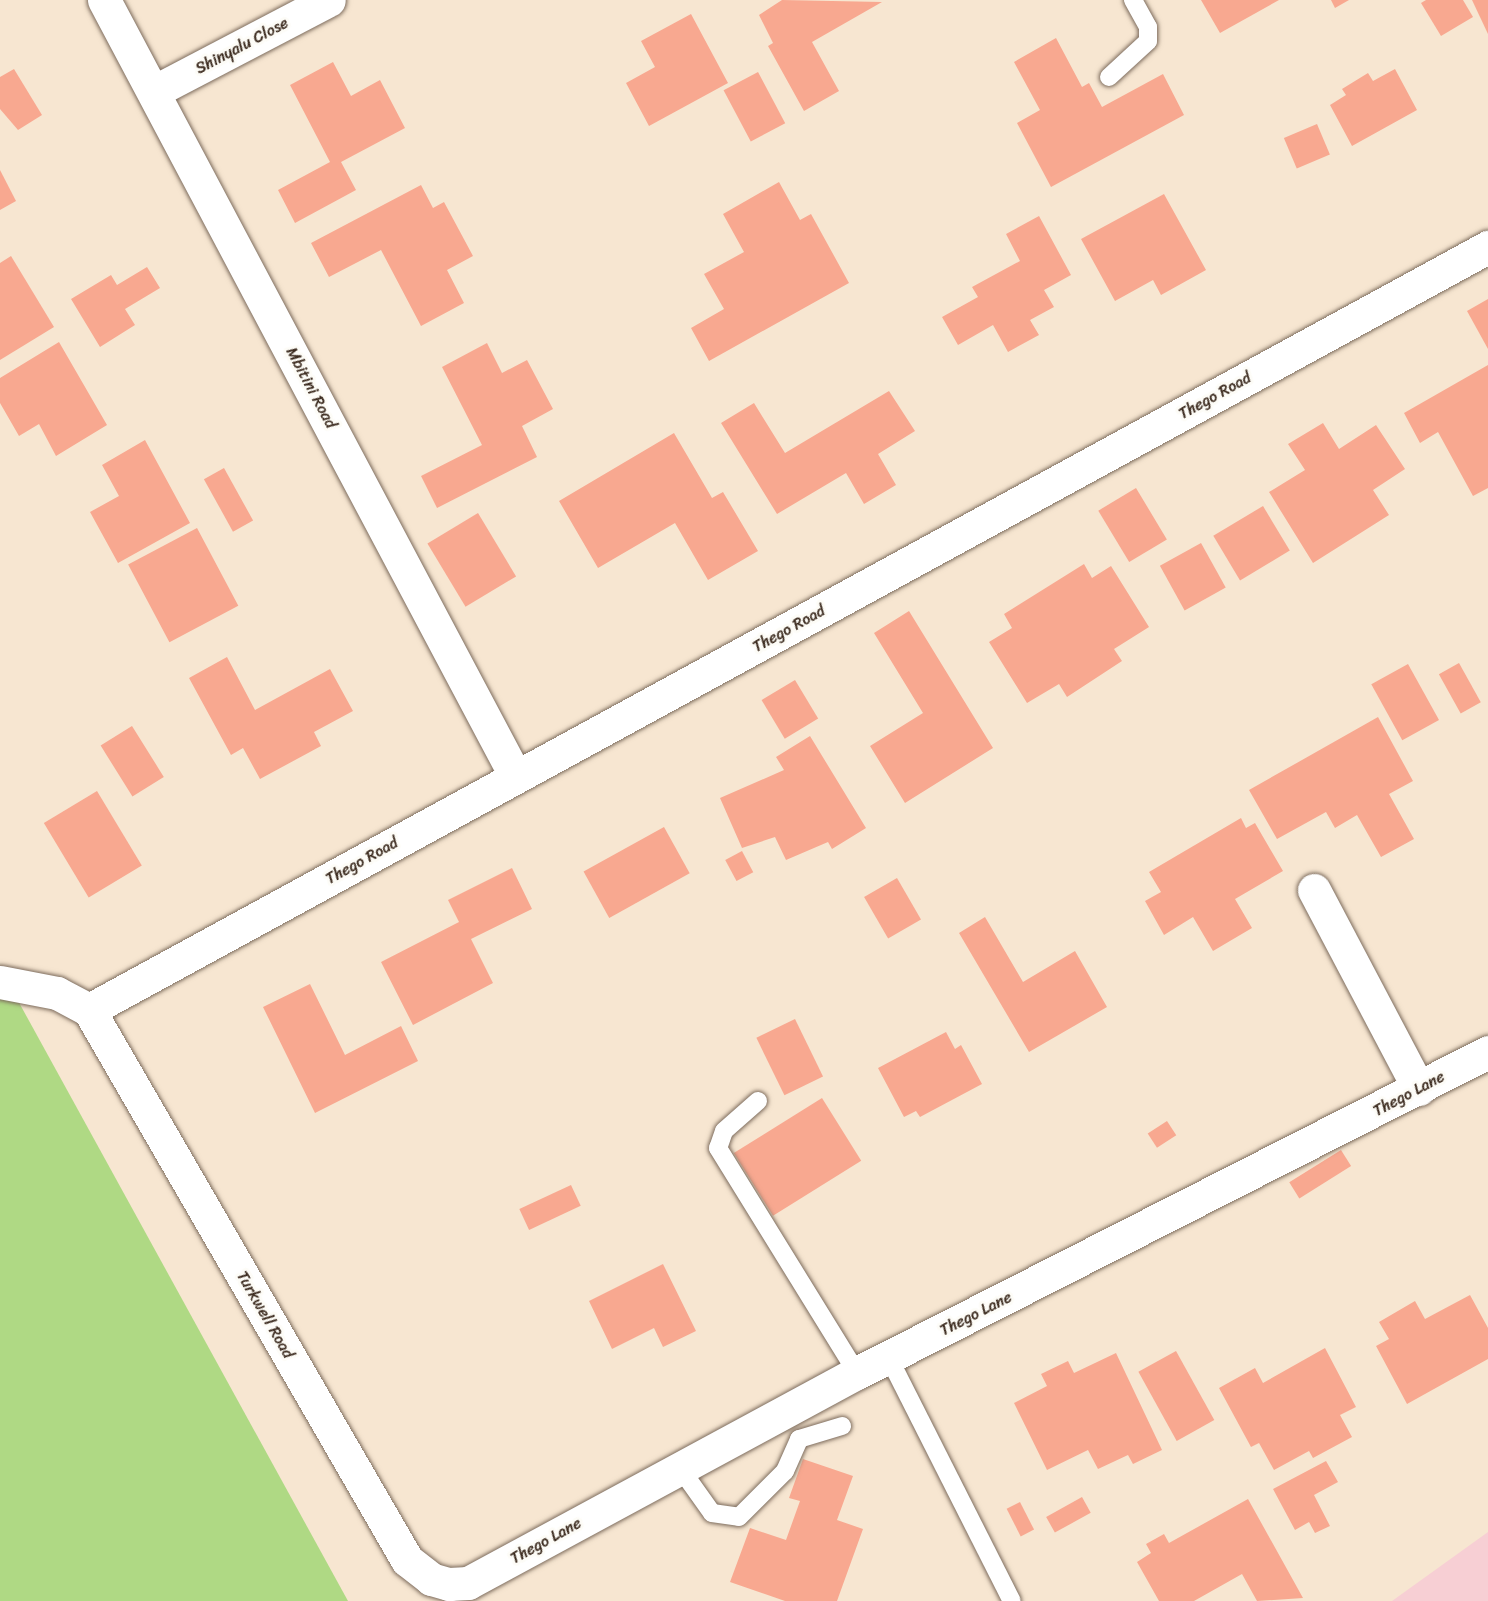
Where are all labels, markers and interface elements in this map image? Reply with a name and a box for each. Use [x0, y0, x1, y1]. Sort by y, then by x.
street label: Shinyalu Close [192, 13, 292, 79]
street label: Mbitini Road [282, 344, 340, 432]
street label: Thego Road [1175, 368, 1255, 424]
street label: Thego Road [749, 601, 829, 657]
street label: Thego Road [322, 833, 402, 889]
street label: Thego Lane [1370, 1067, 1448, 1121]
street label: Turkwell Road [232, 1268, 298, 1362]
street label: Thego Lane [937, 1288, 1015, 1340]
street label: Thego Lane [507, 1514, 585, 1568]

